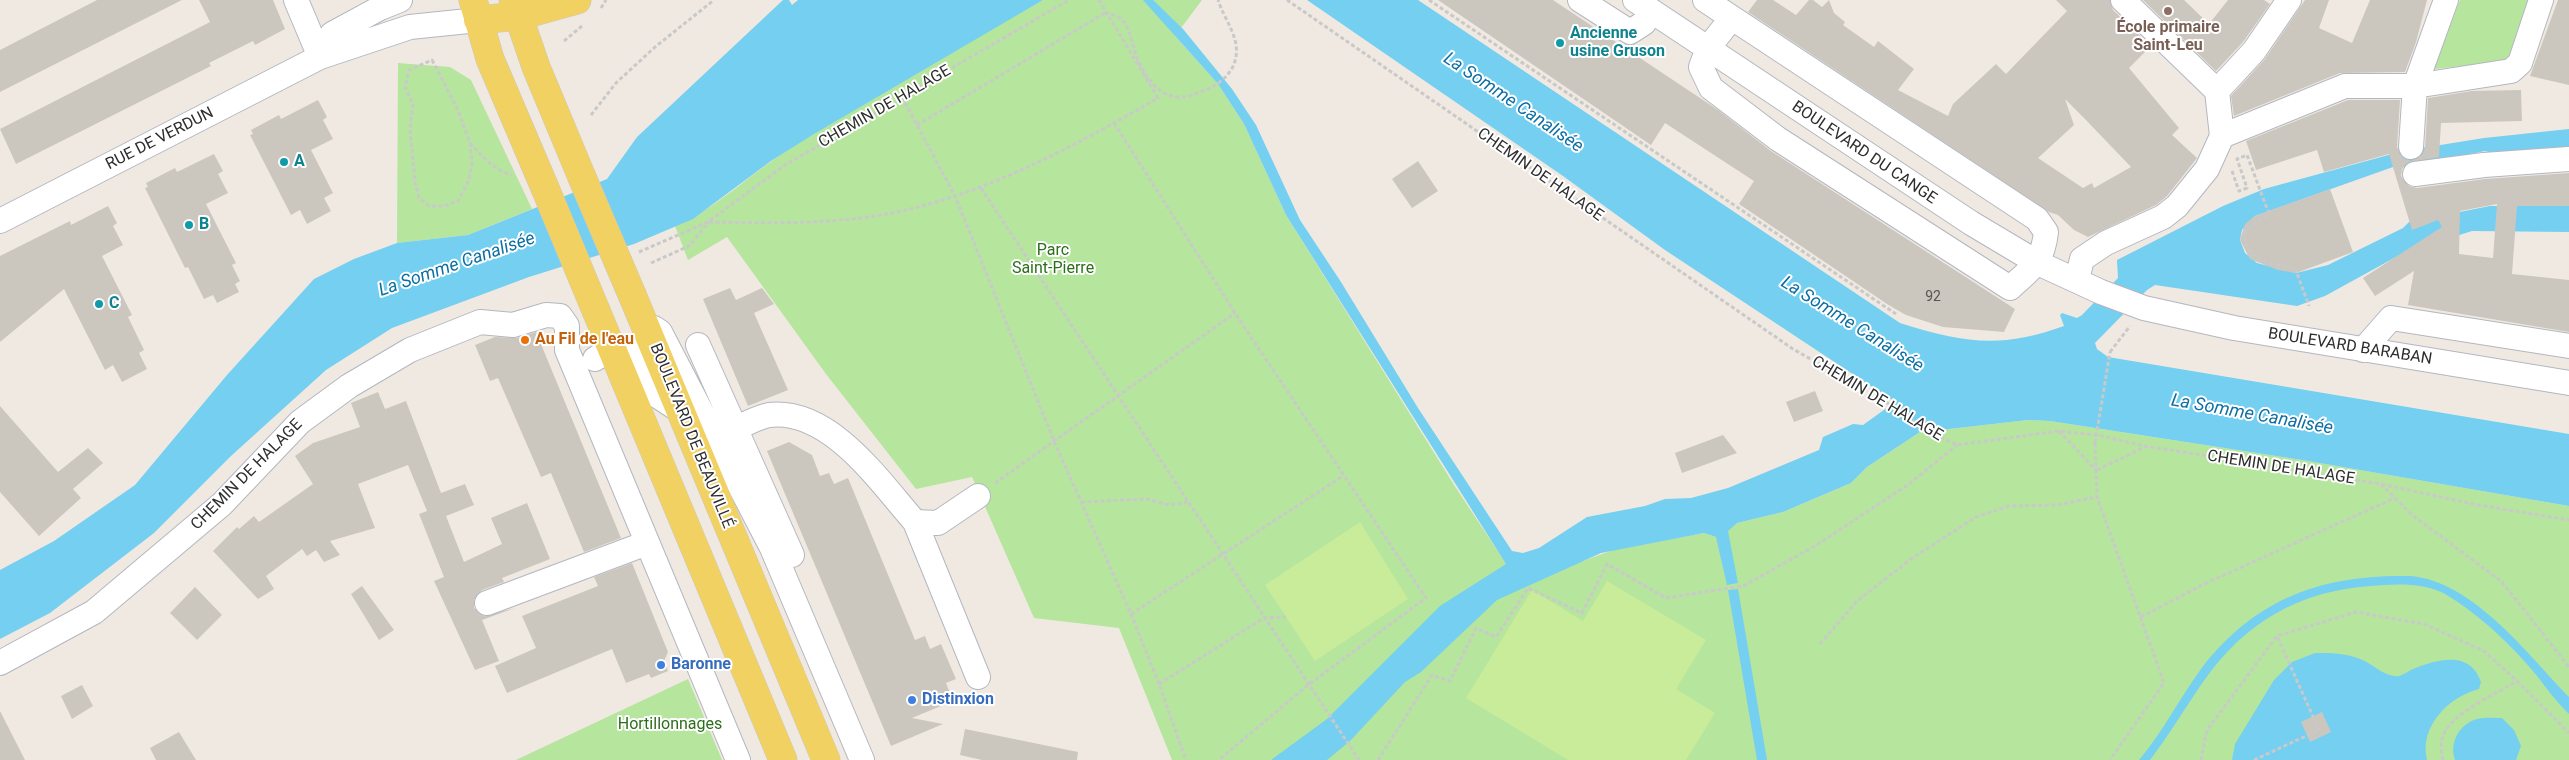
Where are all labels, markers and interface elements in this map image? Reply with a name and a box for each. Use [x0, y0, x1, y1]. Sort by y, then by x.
marker: École primaire Saint-Leu [2162, 5, 2174, 17]
place label: École primaire Saint-Leu [2116, 18, 2220, 56]
place label: Ancienne usine Gruson [1570, 24, 1665, 62]
marker: Ancienne usine Gruson [1554, 37, 1566, 49]
water label: La Somme Canalisée [1439, 48, 1587, 158]
street label: CHEMIN DE HALAGE [816, 61, 954, 153]
street label: BOULEVARD DU CANGE [1788, 97, 1940, 209]
street label: RUE DE VERDUN [103, 104, 217, 174]
street label: CHEMIN DE HALAGE [1473, 124, 1607, 226]
place label: A [294, 152, 305, 172]
marker: A [278, 156, 290, 168]
place label: B [199, 215, 209, 235]
marker: B [183, 219, 195, 231]
water label: La Somme Canalisée [376, 228, 538, 302]
park label: Parc Saint-Pierre [1012, 241, 1094, 279]
water label: La Somme Canalisée [1777, 272, 1927, 378]
house number: 92 [1925, 289, 1941, 305]
place label: C [109, 294, 119, 314]
marker: C [93, 298, 105, 310]
street label: BOULEVARD BARABAN [2267, 325, 2433, 369]
place label: Au Fil de l'eau [535, 330, 634, 350]
marker: Au Fil de l'eau [519, 334, 531, 346]
street label: BOULEVARD DE BEAUVILLÉ [645, 341, 737, 531]
street label: CHEMIN DE HALAGE [1808, 352, 1946, 446]
water label: La Somme Canalisée [2169, 390, 2335, 440]
street label: CHEMIN DE HALAGE [187, 415, 307, 535]
street label: CHEMIN DE HALAGE [2206, 447, 2356, 489]
place label: Baronne [671, 655, 731, 675]
marker: Baronne [655, 659, 667, 671]
place label: Distinxion [922, 690, 994, 710]
marker: Distinxion [906, 694, 918, 706]
park label: Hortillonnages [618, 715, 722, 735]

